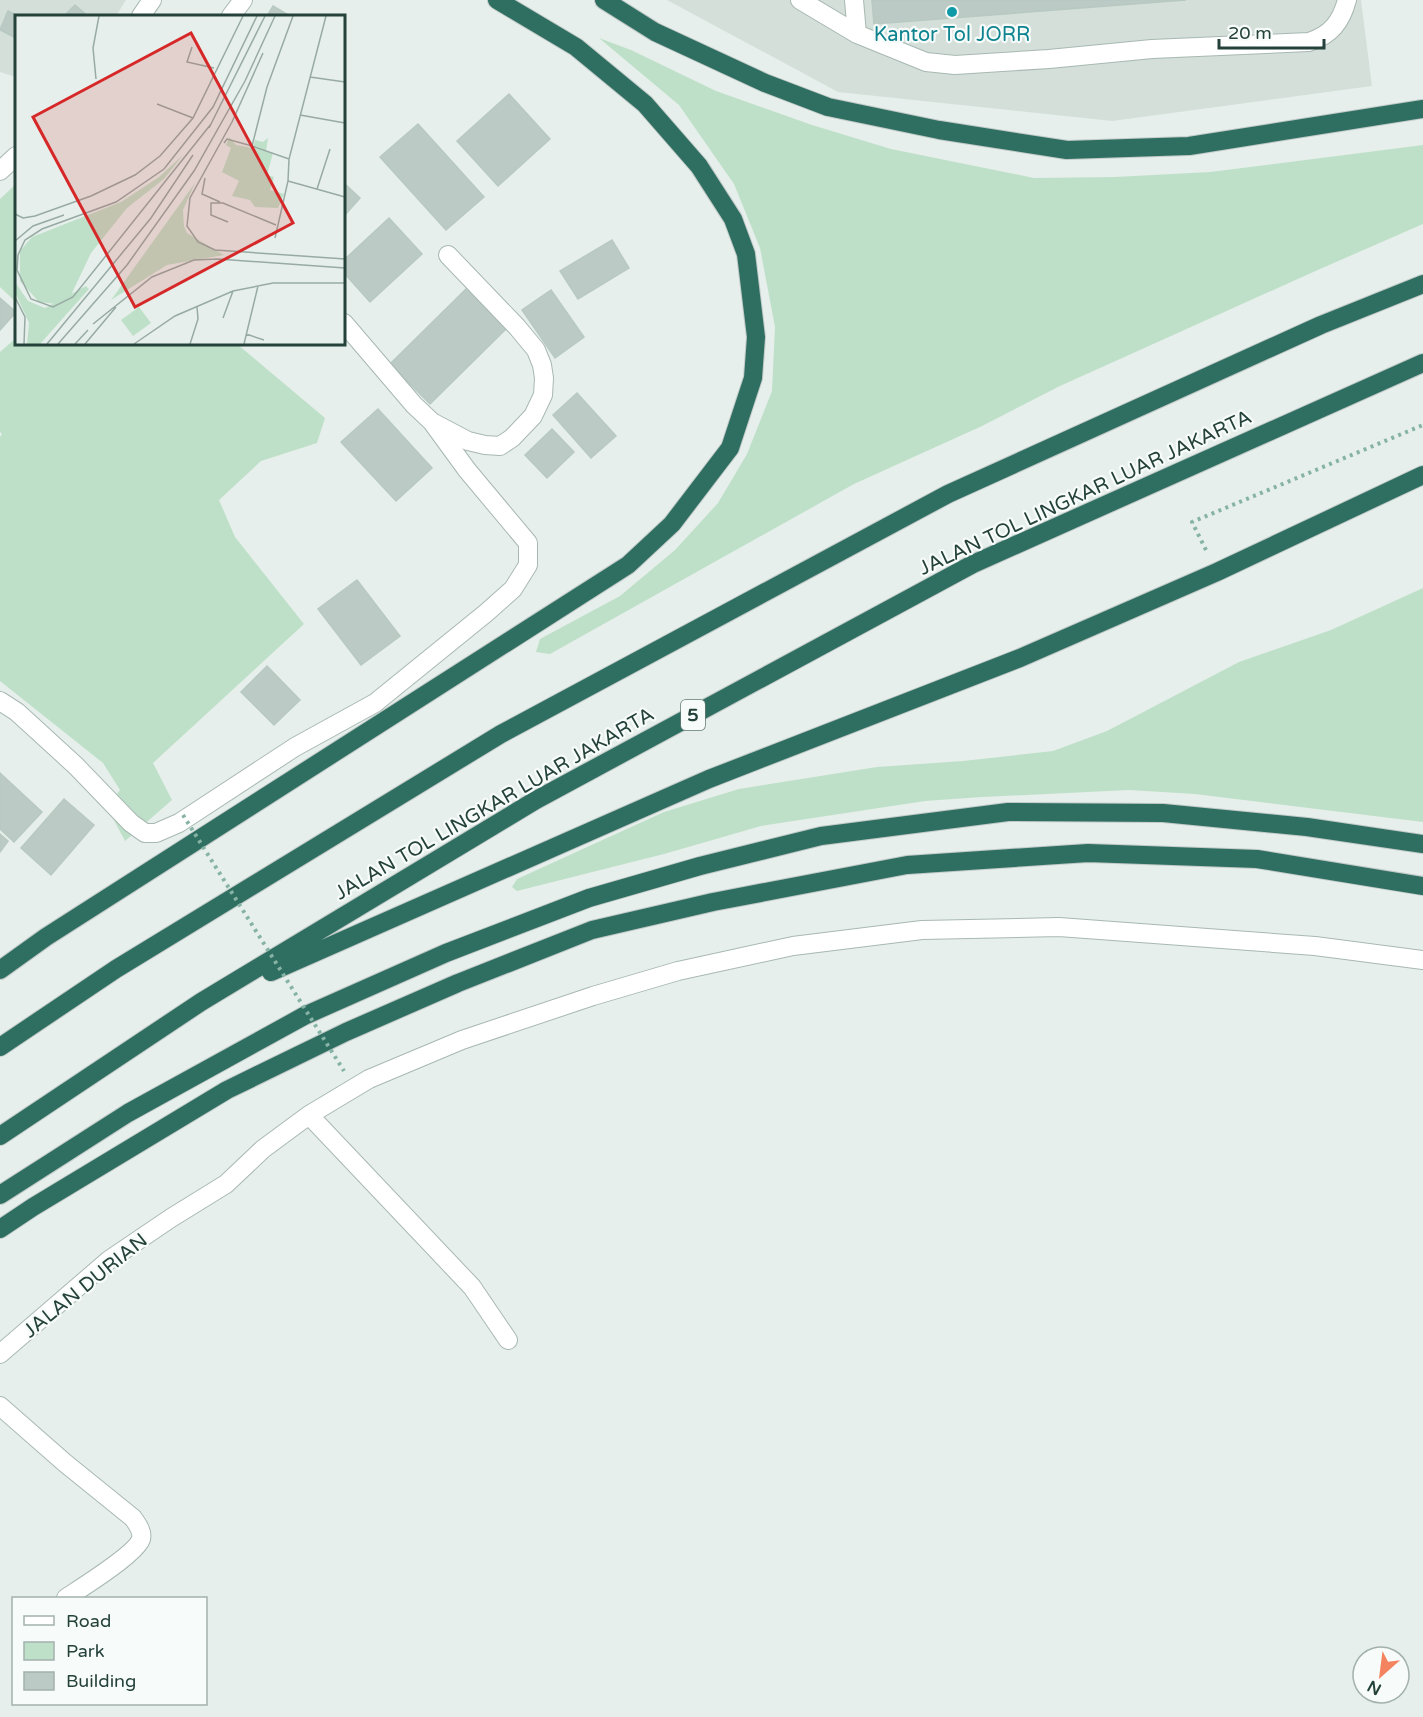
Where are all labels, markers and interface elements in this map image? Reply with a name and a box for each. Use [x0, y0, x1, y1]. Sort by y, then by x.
marker: Kantor Tol JORR [945, 5, 959, 19]
scale bar [1219, 12, 1324, 50]
inset map [15, 15, 345, 345]
text: 20 m [1228, 22, 1272, 44]
place label: Kantor Tol JORR [874, 23, 1030, 47]
street label: JALAN TOL LINGKAR LUAR JAKARTA [915, 405, 1256, 581]
road number: 5 [681, 700, 705, 730]
street label: JALAN TOL LINGKAR LUAR JAKARTA [331, 702, 658, 905]
street label: JALAN DURIAN [19, 1228, 152, 1343]
legend [12, 1597, 207, 1705]
text: Road [66, 1610, 111, 1632]
text: Park [66, 1640, 105, 1662]
north arrow [1351, 1645, 1411, 1705]
text: Building [66, 1670, 136, 1692]
text: N [1364, 1676, 1385, 1699]

